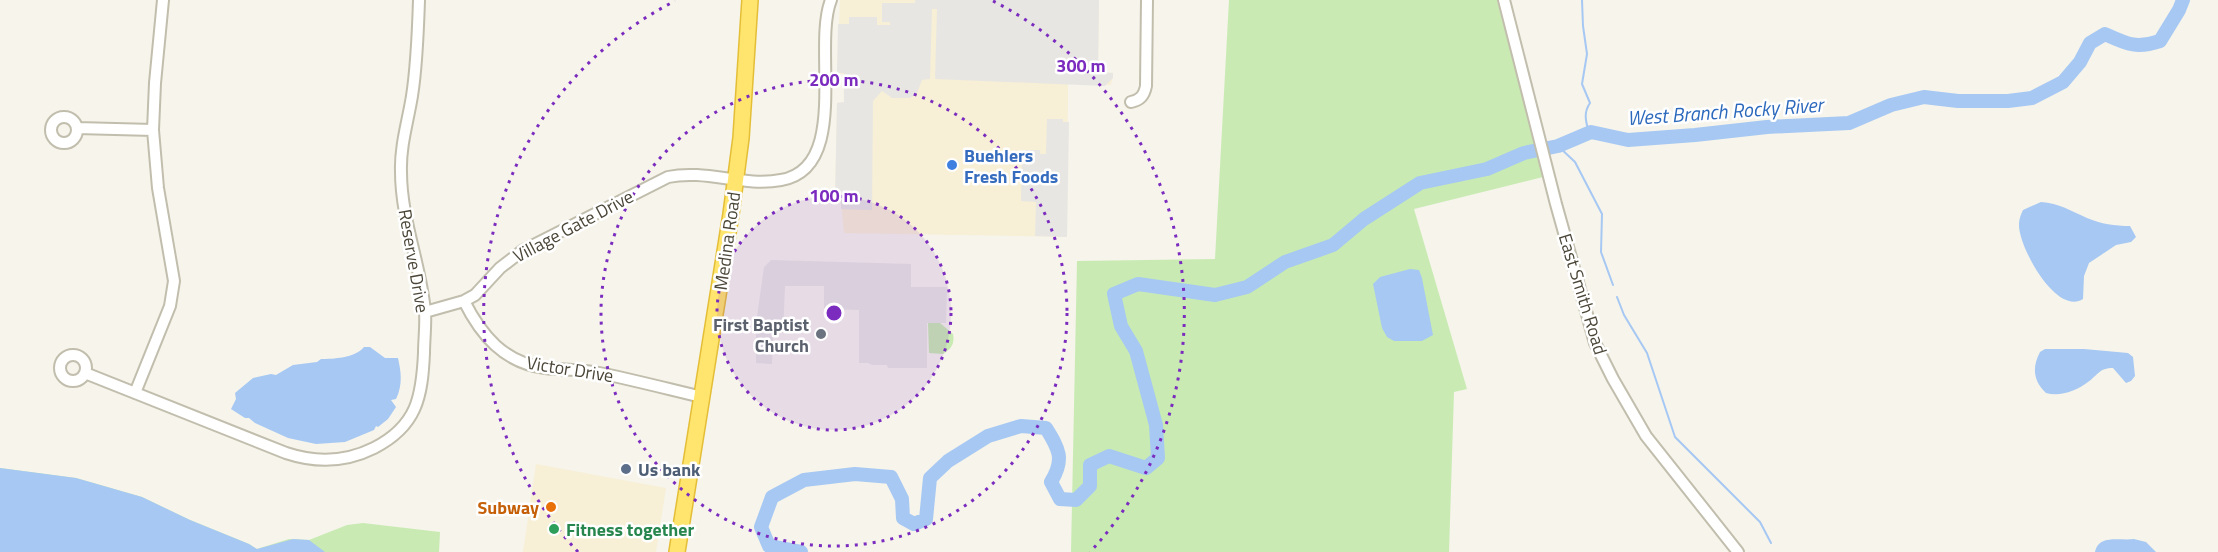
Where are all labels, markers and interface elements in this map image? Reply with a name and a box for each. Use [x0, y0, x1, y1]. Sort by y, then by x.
text: 300 m [1056, 52, 1106, 79]
text: 200 m [809, 66, 859, 93]
water label: West Branch Rocky River [1626, 89, 1827, 133]
place label: Buehlers Fresh Foods [964, 142, 1058, 190]
marker: Buehlers Fresh Foods [945, 158, 959, 172]
text: 100 m [809, 182, 859, 209]
street label: Village Gate Drive [508, 183, 638, 269]
street label: Medina Road [707, 190, 747, 292]
street label: Reserve Drive [392, 207, 436, 315]
street label: East Smith Road [1552, 230, 1614, 358]
centre of rings [824, 303, 844, 323]
place label: First Baptist Church [713, 311, 809, 359]
marker: First Baptist Church [814, 327, 828, 341]
street label: Victor Drive [525, 349, 615, 389]
place label: Us bank [638, 456, 701, 483]
marker: Us bank [619, 462, 633, 476]
place label: Subway [477, 494, 539, 521]
marker: Subway [544, 500, 558, 514]
place label: Fitness together [566, 516, 694, 543]
marker: Fitness together [547, 522, 561, 536]

